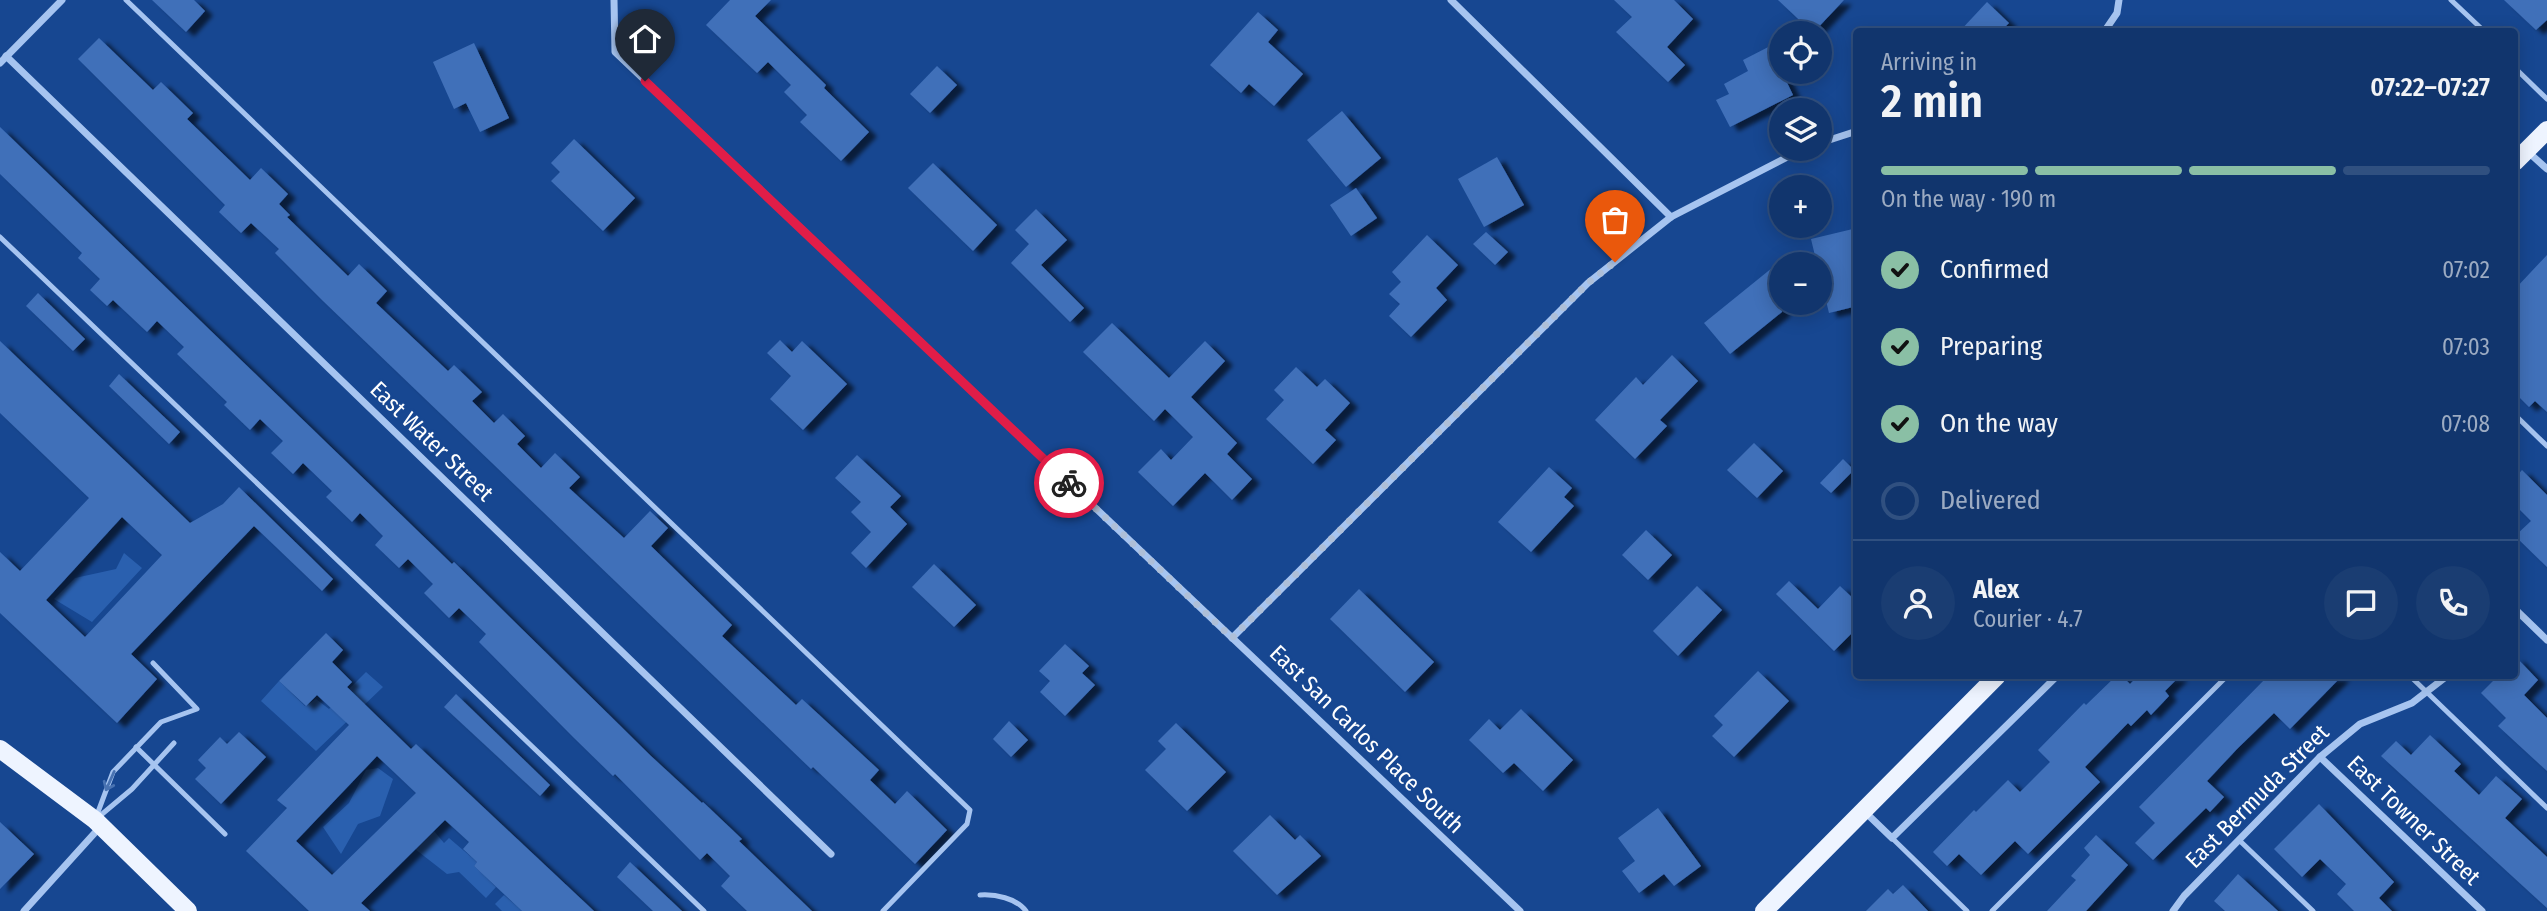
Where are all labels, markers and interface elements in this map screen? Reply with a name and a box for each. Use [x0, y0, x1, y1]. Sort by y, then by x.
pin [615, 9, 675, 81]
icon: home [626, 20, 664, 58]
map controls [1769, 21, 1832, 315]
button: locate [1769, 21, 1832, 84]
text: Arriving in [1881, 48, 1977, 76]
text: 07:22–07:27 [2370, 72, 2490, 103]
text: 2 min [1881, 74, 1983, 129]
button: layers [1769, 98, 1832, 161]
button: + [1769, 175, 1832, 238]
text: On the way · 190 m [1881, 185, 2056, 213]
pin [1585, 190, 1645, 262]
icon: bag [1596, 201, 1634, 239]
icon: check [1881, 251, 1919, 289]
button: − [1769, 252, 1832, 315]
text: Confirmed [1940, 254, 2050, 285]
text: 07:02 [2442, 256, 2490, 284]
icon: check [1881, 328, 1919, 366]
text: Preparing [1940, 331, 2042, 362]
text: 07:03 [2442, 333, 2490, 361]
street label: East Water Street [364, 375, 500, 507]
icon: check [1881, 405, 1919, 443]
text: On the way [1940, 408, 2058, 439]
text: 07:08 [2441, 410, 2490, 438]
courier [1034, 448, 1104, 518]
icon: bike [1050, 464, 1088, 502]
text: Delivered [1940, 485, 2041, 516]
button: person [1881, 566, 1955, 640]
button: chat [2324, 566, 2398, 640]
button: phone [2416, 566, 2490, 640]
text: Alex [1973, 574, 2019, 605]
text: Courier · 4.7 [1973, 605, 2083, 633]
street label: East San Carlos Place South [1264, 639, 1470, 839]
street label: East Bermuda Street [2179, 718, 2335, 874]
street label: East Towner Street [2342, 749, 2487, 891]
one-way arrow [103, 770, 116, 791]

